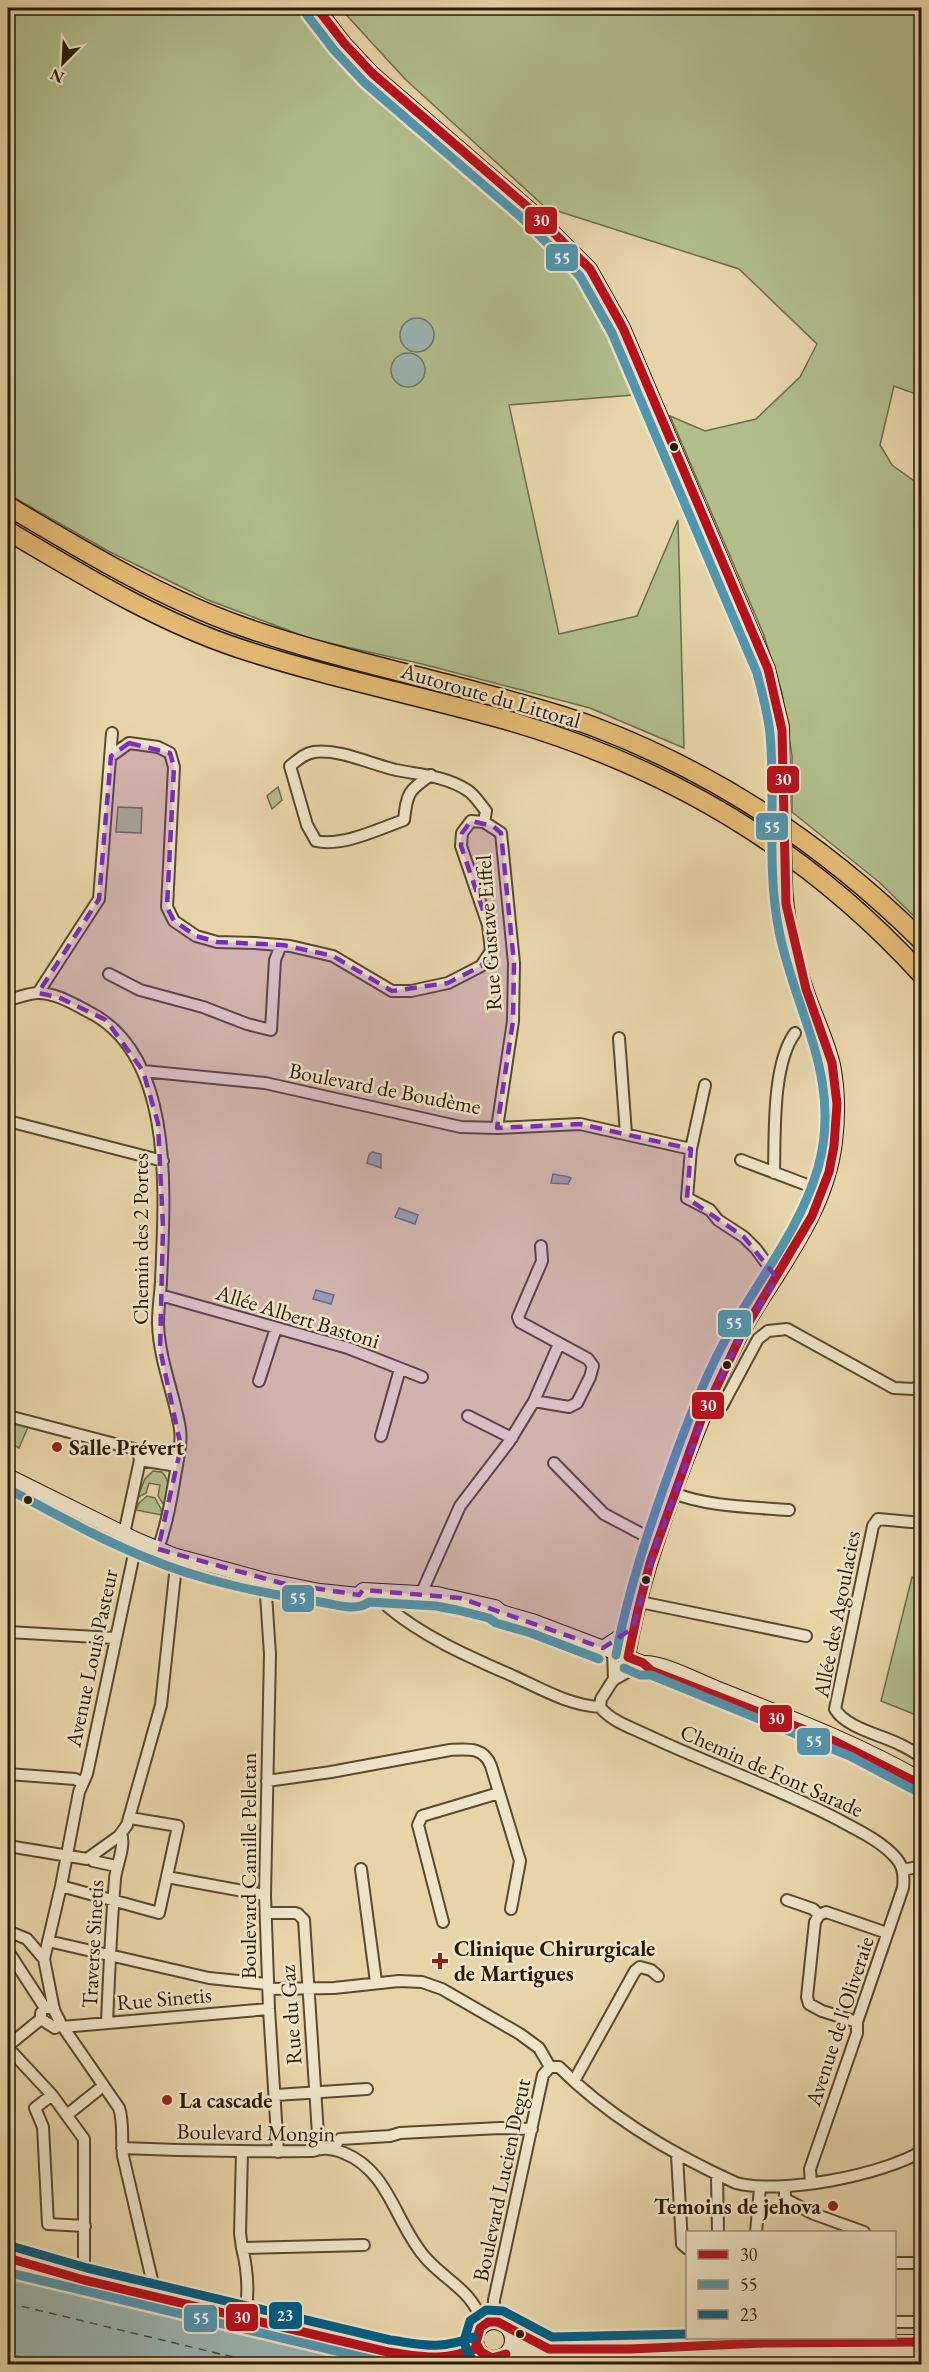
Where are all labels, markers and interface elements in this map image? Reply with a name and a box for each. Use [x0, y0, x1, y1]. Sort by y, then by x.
north arrow [33, 33, 93, 93]
text: N [47, 64, 67, 88]
line badge: 30 [524, 206, 558, 235]
text: 30 [533, 210, 550, 231]
line badge: 55 [545, 243, 579, 272]
text: 55 [554, 248, 570, 269]
unlabelled marker [668, 441, 680, 453]
street label: Autoroute du Littoral [397, 656, 584, 735]
line badge: 30 [766, 765, 800, 794]
text: 30 [775, 769, 792, 790]
line badge: 55 [755, 812, 789, 841]
text: 55 [764, 817, 780, 838]
street label: Rue Gustave Eiffel [469, 854, 508, 1012]
street label: Boulevard de Boudème [286, 1056, 484, 1121]
street label: Chemin des 2 Portes [126, 1153, 155, 1325]
street label: Allée Albert Bastoni [211, 1277, 383, 1355]
line badge: 55 [717, 1309, 752, 1338]
text: 55 [726, 1313, 742, 1334]
unlabelled marker [721, 1359, 733, 1371]
line badge: 30 [691, 1391, 725, 1420]
text: 30 [700, 1395, 717, 1416]
place label: Salle Prévert [69, 1433, 185, 1462]
marker: Salle Prévert [50, 1440, 64, 1454]
unlabelled marker [22, 1494, 34, 1506]
street label: Allée des Agoulacies [806, 1528, 867, 1701]
street label: Avenue Louis Pasteur [58, 1566, 125, 1751]
unlabelled marker [640, 1574, 652, 1586]
line badge: 55 [281, 1584, 315, 1613]
text: 55 [290, 1588, 306, 1609]
line badge: 30 [759, 1704, 793, 1733]
text: 30 [768, 1708, 785, 1729]
street label: Chemin de Font Sarade [676, 1717, 868, 1824]
line badge: 55 [796, 1727, 831, 1756]
text: 55 [806, 1731, 822, 1752]
street label: Boulevard Camille Pelletan [234, 1752, 263, 1979]
street label: Traverse Sinetis [75, 1879, 110, 2009]
street label: Avenue de l'Oliveraie [798, 1932, 881, 2111]
place label: Clinique Chirurgicale de Martigues [454, 1934, 655, 1988]
marker: Clinique Chirurgicale de Martigues [431, 1952, 449, 1970]
street label: Rue du Gaz [272, 1963, 308, 2066]
street label: Rue Sinetis [115, 1980, 213, 2017]
street label: Boulevard Lucien Degut [466, 2076, 537, 2284]
place label: La cascade [179, 2086, 272, 2115]
marker: La cascade [160, 2093, 174, 2107]
street label: Boulevard Mongin [176, 2117, 336, 2148]
place label: Temoins de jehova [654, 2192, 821, 2221]
marker: Temoins de jehova [826, 2199, 840, 2213]
legend [686, 2231, 896, 2339]
text: 30 [740, 2243, 758, 2266]
text: 55 [740, 2273, 757, 2296]
line badge: 23 [268, 2301, 303, 2330]
line badge: 30 [225, 2303, 259, 2332]
text: 23 [740, 2303, 757, 2326]
line badge: 55 [183, 2304, 218, 2333]
text: 23 [277, 2305, 293, 2326]
text: 30 [234, 2307, 251, 2328]
text: 55 [193, 2308, 209, 2329]
unlabelled marker [514, 2328, 526, 2340]

